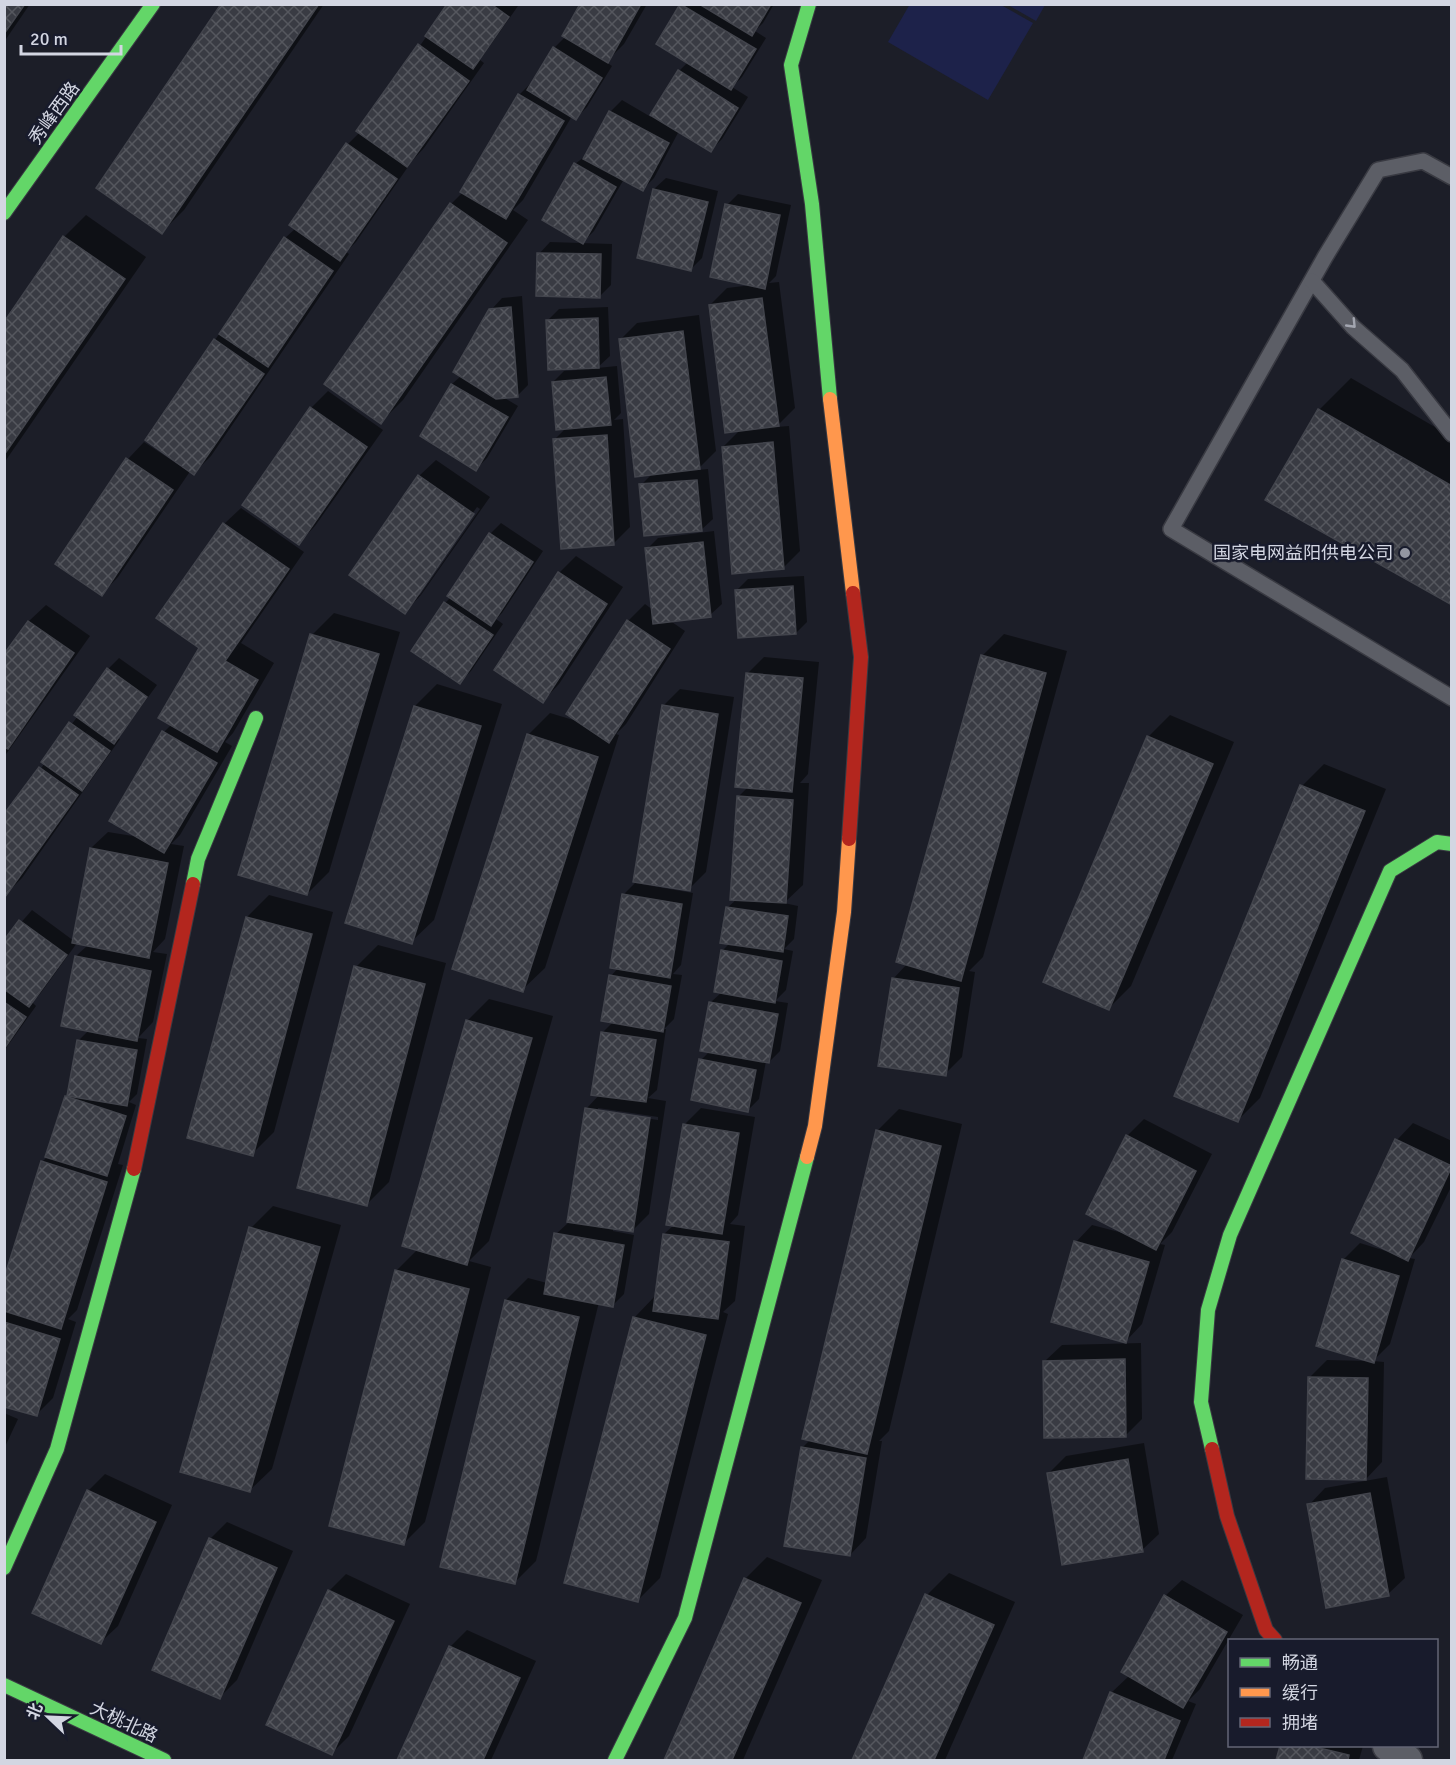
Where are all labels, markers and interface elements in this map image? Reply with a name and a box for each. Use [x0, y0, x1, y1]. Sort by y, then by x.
scale bar [21, 18, 122, 56]
text: 20 m [30, 28, 68, 50]
street label: 秀峰西路 [24, 77, 84, 149]
one-way arrow [1344, 317, 1355, 328]
place label: 国家电网益阳供电公司 [1213, 542, 1393, 564]
marker: 国家电网益阳供电公司 [1398, 546, 1412, 560]
legend [1228, 1639, 1438, 1747]
text: 畅通 [1282, 1652, 1318, 1674]
text: 缓行 [1282, 1682, 1318, 1704]
north arrow [18, 1687, 78, 1747]
street label: 大桃北路 [87, 1697, 161, 1747]
text: 北 [23, 1700, 47, 1723]
text: 拥堵 [1282, 1712, 1318, 1734]

